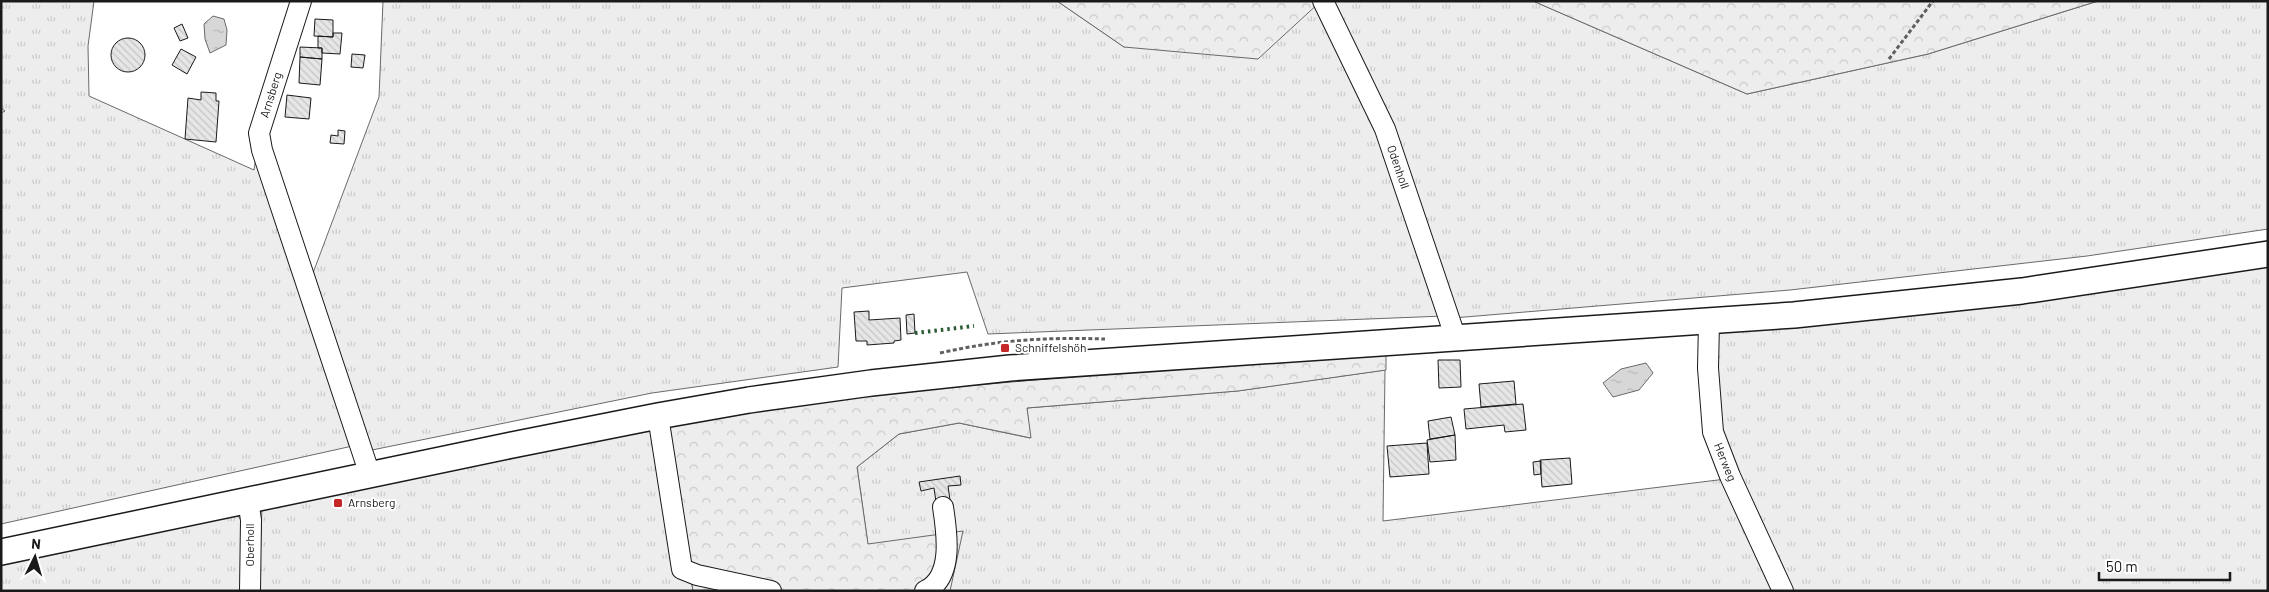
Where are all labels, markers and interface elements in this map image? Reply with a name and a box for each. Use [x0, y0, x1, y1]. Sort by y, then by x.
street label: Arnsberg [256, 70, 284, 119]
street label: Odenholl [1385, 143, 1413, 190]
place label: Schniffelshöh [1015, 340, 1086, 354]
marker: Schniffelshöh [999, 342, 1011, 354]
street label: Herweg [1712, 440, 1740, 483]
place label: Arnsberg [348, 495, 395, 509]
marker: Arnsberg [332, 497, 344, 509]
street label: Oberholl [242, 523, 256, 567]
north arrow [10, 532, 60, 582]
text: N [31, 535, 42, 552]
scale bar [2099, 550, 2230, 582]
text: 50 m [2106, 557, 2138, 575]

